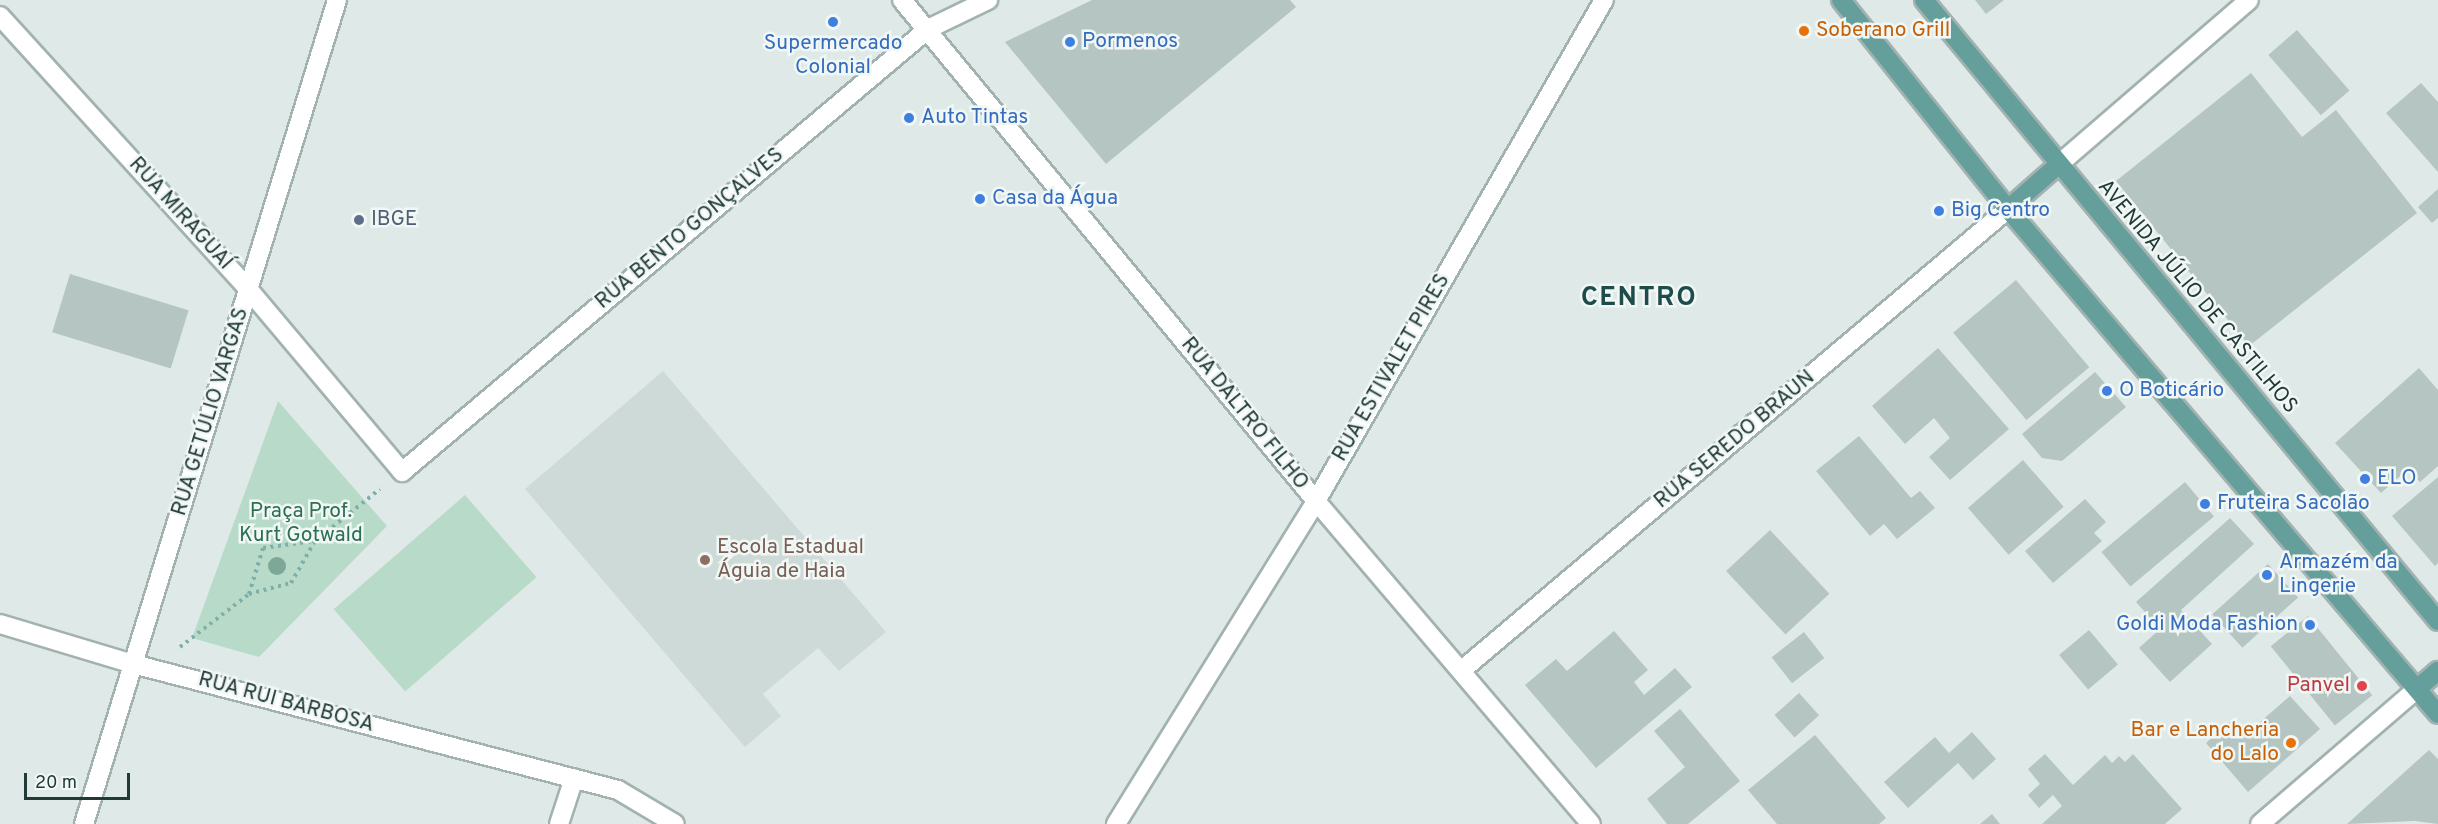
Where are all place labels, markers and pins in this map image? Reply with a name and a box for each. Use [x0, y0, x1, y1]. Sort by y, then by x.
marker: Supermercado Colonial [826, 15, 840, 29]
place label: Soberano Grill [1816, 18, 1950, 44]
marker: Soberano Grill [1797, 24, 1811, 38]
place label: Pormenos [1082, 29, 1178, 55]
place label: Supermercado Colonial [764, 31, 902, 81]
marker: Pormenos [1063, 35, 1077, 49]
place label: Auto Tintas [921, 105, 1029, 131]
marker: Auto Tintas [902, 111, 916, 125]
place label: Casa da Água [992, 186, 1119, 212]
marker: Casa da Água [973, 192, 987, 206]
place label: Big Centro [1951, 198, 2050, 224]
marker: Big Centro [1932, 204, 1946, 218]
place label: IBGE [371, 207, 417, 233]
marker: IBGE [352, 213, 366, 227]
place label: O Boticário [2119, 378, 2224, 404]
marker: O Boticário [2100, 384, 2114, 398]
place label: ELO [2377, 466, 2417, 492]
marker: ELO [2358, 472, 2372, 486]
place label: Fruteira Sacolão [2217, 491, 2370, 517]
marker: Fruteira Sacolão [2198, 497, 2212, 511]
place label: Escola Estadual Águia de Haia [717, 535, 864, 585]
place label: Armazém da Lingerie [2279, 550, 2398, 600]
marker: Escola Estadual Águia de Haia [698, 553, 712, 567]
marker: Armazém da Lingerie [2260, 568, 2274, 582]
place label: Goldi Moda Fashion [2116, 612, 2298, 638]
marker: Goldi Moda Fashion [2303, 618, 2317, 632]
place label: Panvel [2287, 673, 2350, 699]
marker: Panvel [2355, 679, 2369, 693]
place label: Bar e Lancheria do Lalo [2131, 718, 2279, 768]
marker: Bar e Lancheria do Lalo [2284, 736, 2298, 750]

